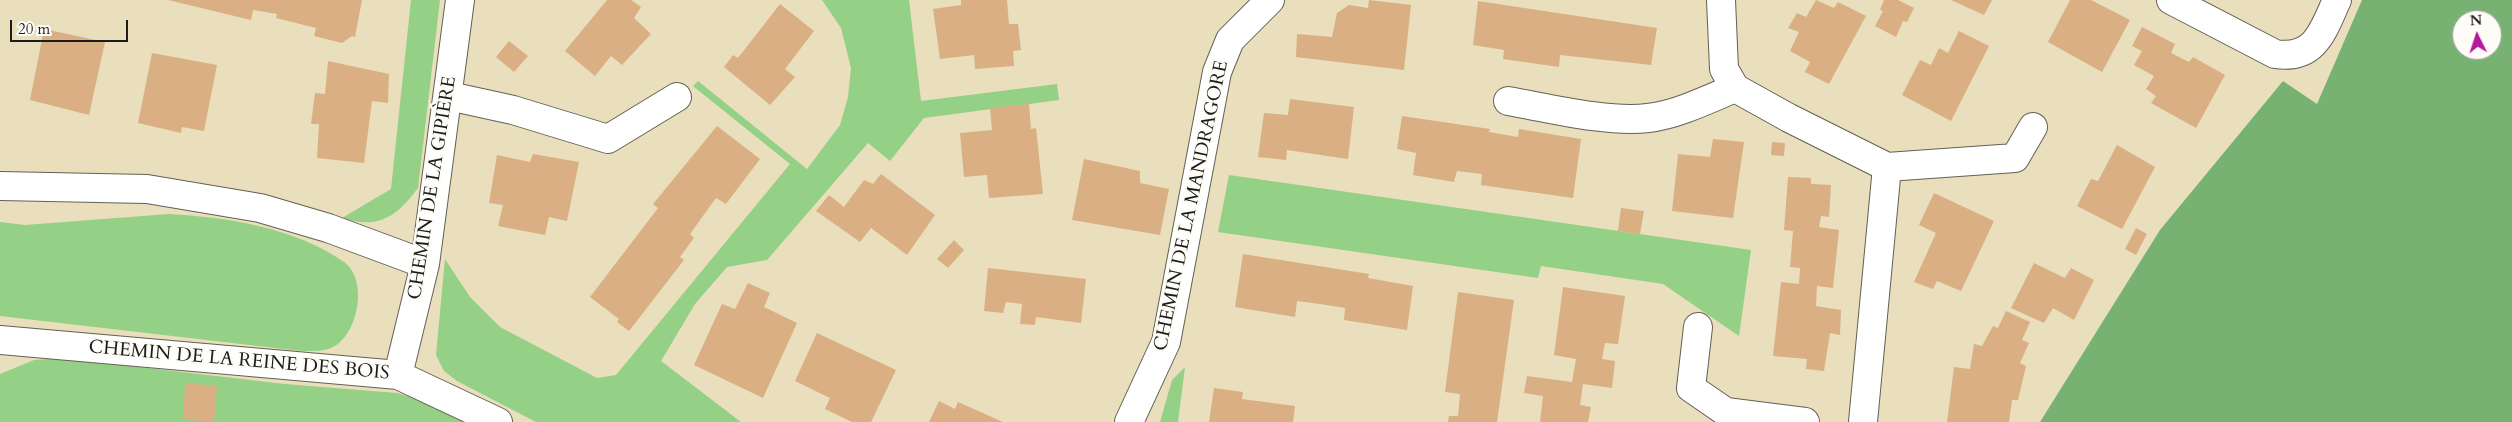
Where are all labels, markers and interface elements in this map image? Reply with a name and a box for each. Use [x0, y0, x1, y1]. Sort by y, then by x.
scale bar [12, 10, 130, 42]
north arrow [2452, 10, 2502, 60]
text: N [2469, 11, 2483, 30]
text: 20 m [18, 19, 50, 39]
street label: CHEMIN DE LA MANDRAGORE [1150, 59, 1234, 353]
street label: CHEMIN DE LA GIPIÈRE [404, 75, 462, 301]
street label: CHEMIN DE LA REINE DES BOIS [88, 336, 390, 386]

